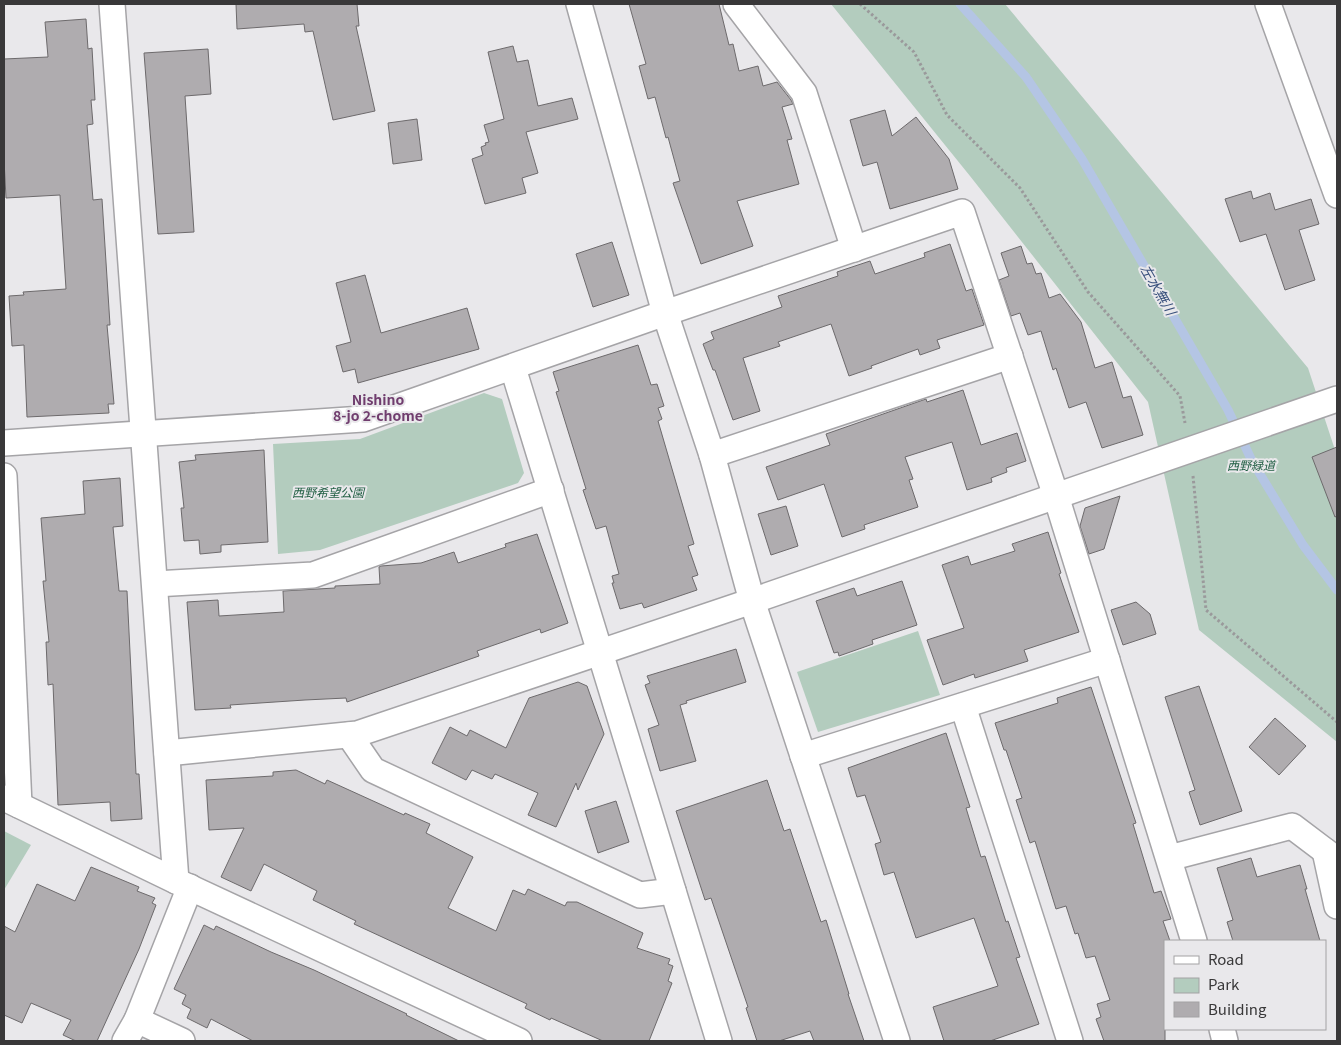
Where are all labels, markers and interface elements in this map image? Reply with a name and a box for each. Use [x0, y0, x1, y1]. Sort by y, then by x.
water label: 左水無川 [1136, 260, 1183, 320]
district label: Nishino 8-jo 2-chome [333, 389, 423, 425]
park label: 西野緑道 [1227, 456, 1277, 473]
park label: 西野希望公園 [292, 483, 366, 500]
legend [1164, 940, 1326, 1030]
text: Road [1208, 948, 1244, 969]
text: Park [1208, 973, 1240, 994]
text: Building [1208, 998, 1267, 1019]

